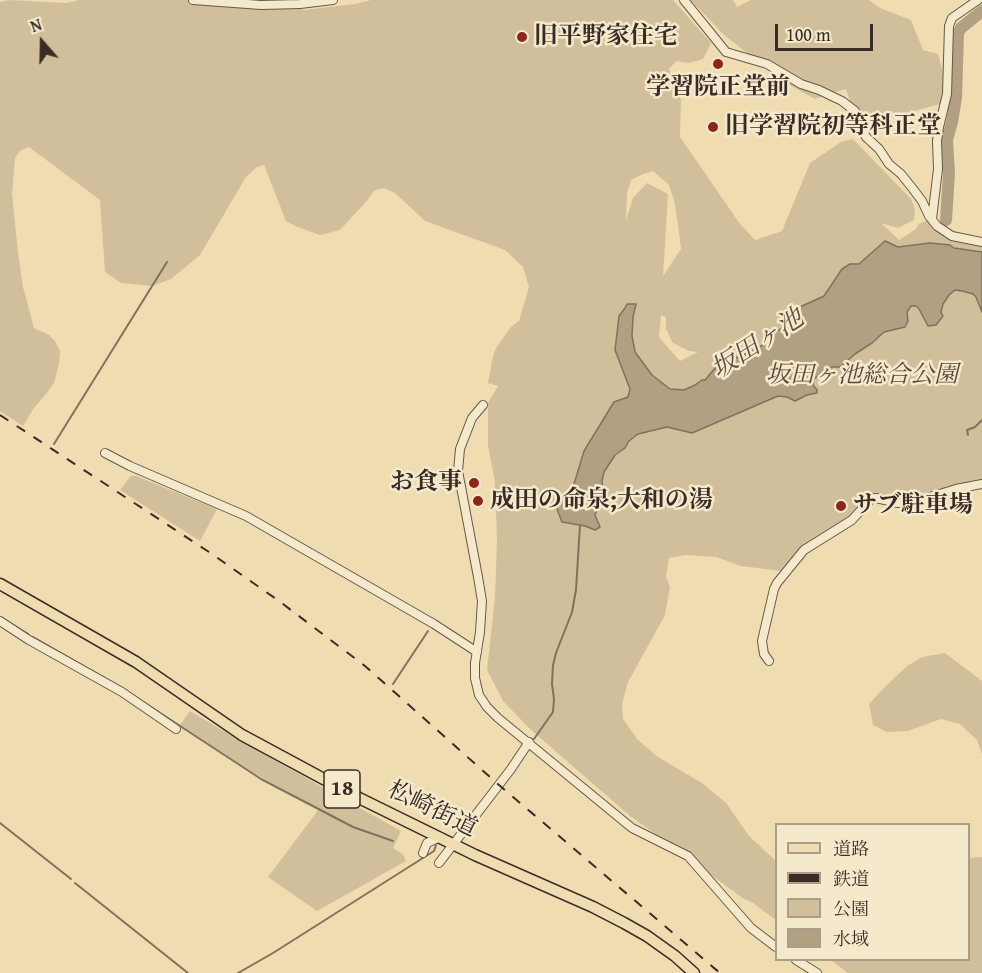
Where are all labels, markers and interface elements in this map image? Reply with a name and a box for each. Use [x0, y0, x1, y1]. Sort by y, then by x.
north arrow [12, 12, 72, 72]
text: N [27, 12, 45, 38]
scale bar [778, 12, 876, 50]
text: 100 m [786, 21, 831, 48]
place label: 旧平野家住宅 [534, 23, 678, 51]
marker: 旧平野家住宅 [515, 30, 529, 44]
marker: 学習院正堂前 [711, 57, 725, 71]
place label: 学習院正堂前 [646, 74, 790, 102]
place label: 旧学習院初等科正堂 [725, 113, 941, 141]
marker: 旧学習院初等科正堂 [706, 120, 720, 134]
water label: 坂田ヶ池 [706, 304, 810, 386]
park label: 坂田ヶ池総合公園 [766, 362, 958, 390]
place label: お食事 [390, 469, 462, 497]
marker: お食事 [467, 476, 481, 490]
place label: 成田の命泉;大和の湯 [490, 487, 713, 515]
place label: サブ駐車場 [853, 492, 973, 520]
marker: 成田の命泉;大和の湯 [471, 494, 485, 508]
marker: サブ駐車場 [834, 499, 848, 513]
road number: 18 [324, 770, 360, 808]
street label: 松崎街道 [383, 776, 481, 844]
legend [775, 823, 970, 961]
text: 道路 [833, 835, 869, 862]
text: 鉄道 [833, 865, 869, 892]
text: 公園 [833, 895, 869, 922]
text: 水域 [833, 925, 869, 952]

